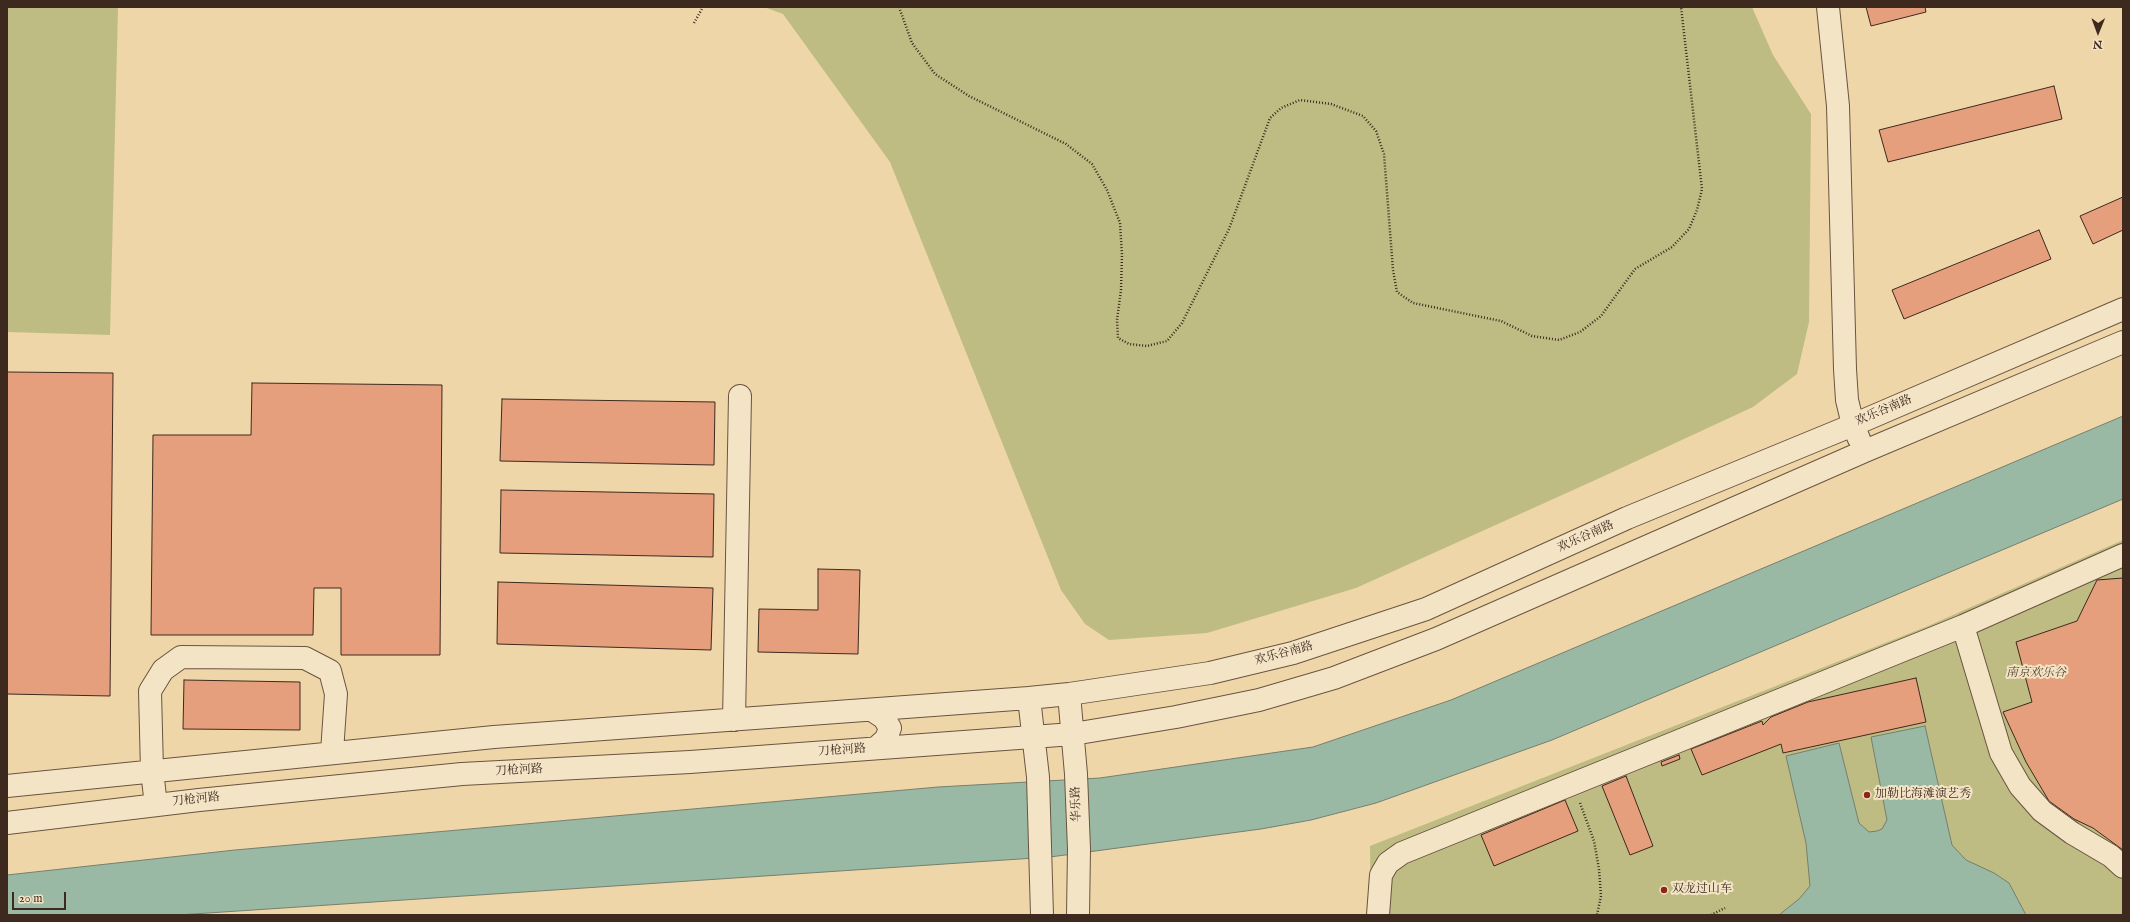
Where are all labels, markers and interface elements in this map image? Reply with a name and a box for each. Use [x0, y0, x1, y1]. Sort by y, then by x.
north arrow [2078, 12, 2118, 52]
text: N [2093, 37, 2103, 51]
street label: 欢乐谷南路 [1854, 393, 1914, 429]
street label: 欢乐谷南路 [1556, 518, 1616, 556]
street label: 欢乐谷南路 [1253, 639, 1315, 669]
park label: 南京欢乐谷 [2006, 667, 2066, 681]
street label: 刀枪河路 [818, 742, 866, 760]
street label: 刀枪河路 [495, 763, 543, 779]
street label: 华乐路 [1069, 786, 1085, 822]
place label: 加勒比海滩演艺秀 [1875, 788, 1971, 802]
street label: 刀枪河路 [171, 790, 221, 810]
marker: 加勒比海滩演艺秀 [1862, 790, 1872, 800]
place label: 双龙过山车 [1672, 883, 1732, 897]
scale bar [14, 884, 68, 910]
marker: 双龙过山车 [1659, 885, 1669, 895]
text: 20 m [19, 891, 42, 906]

